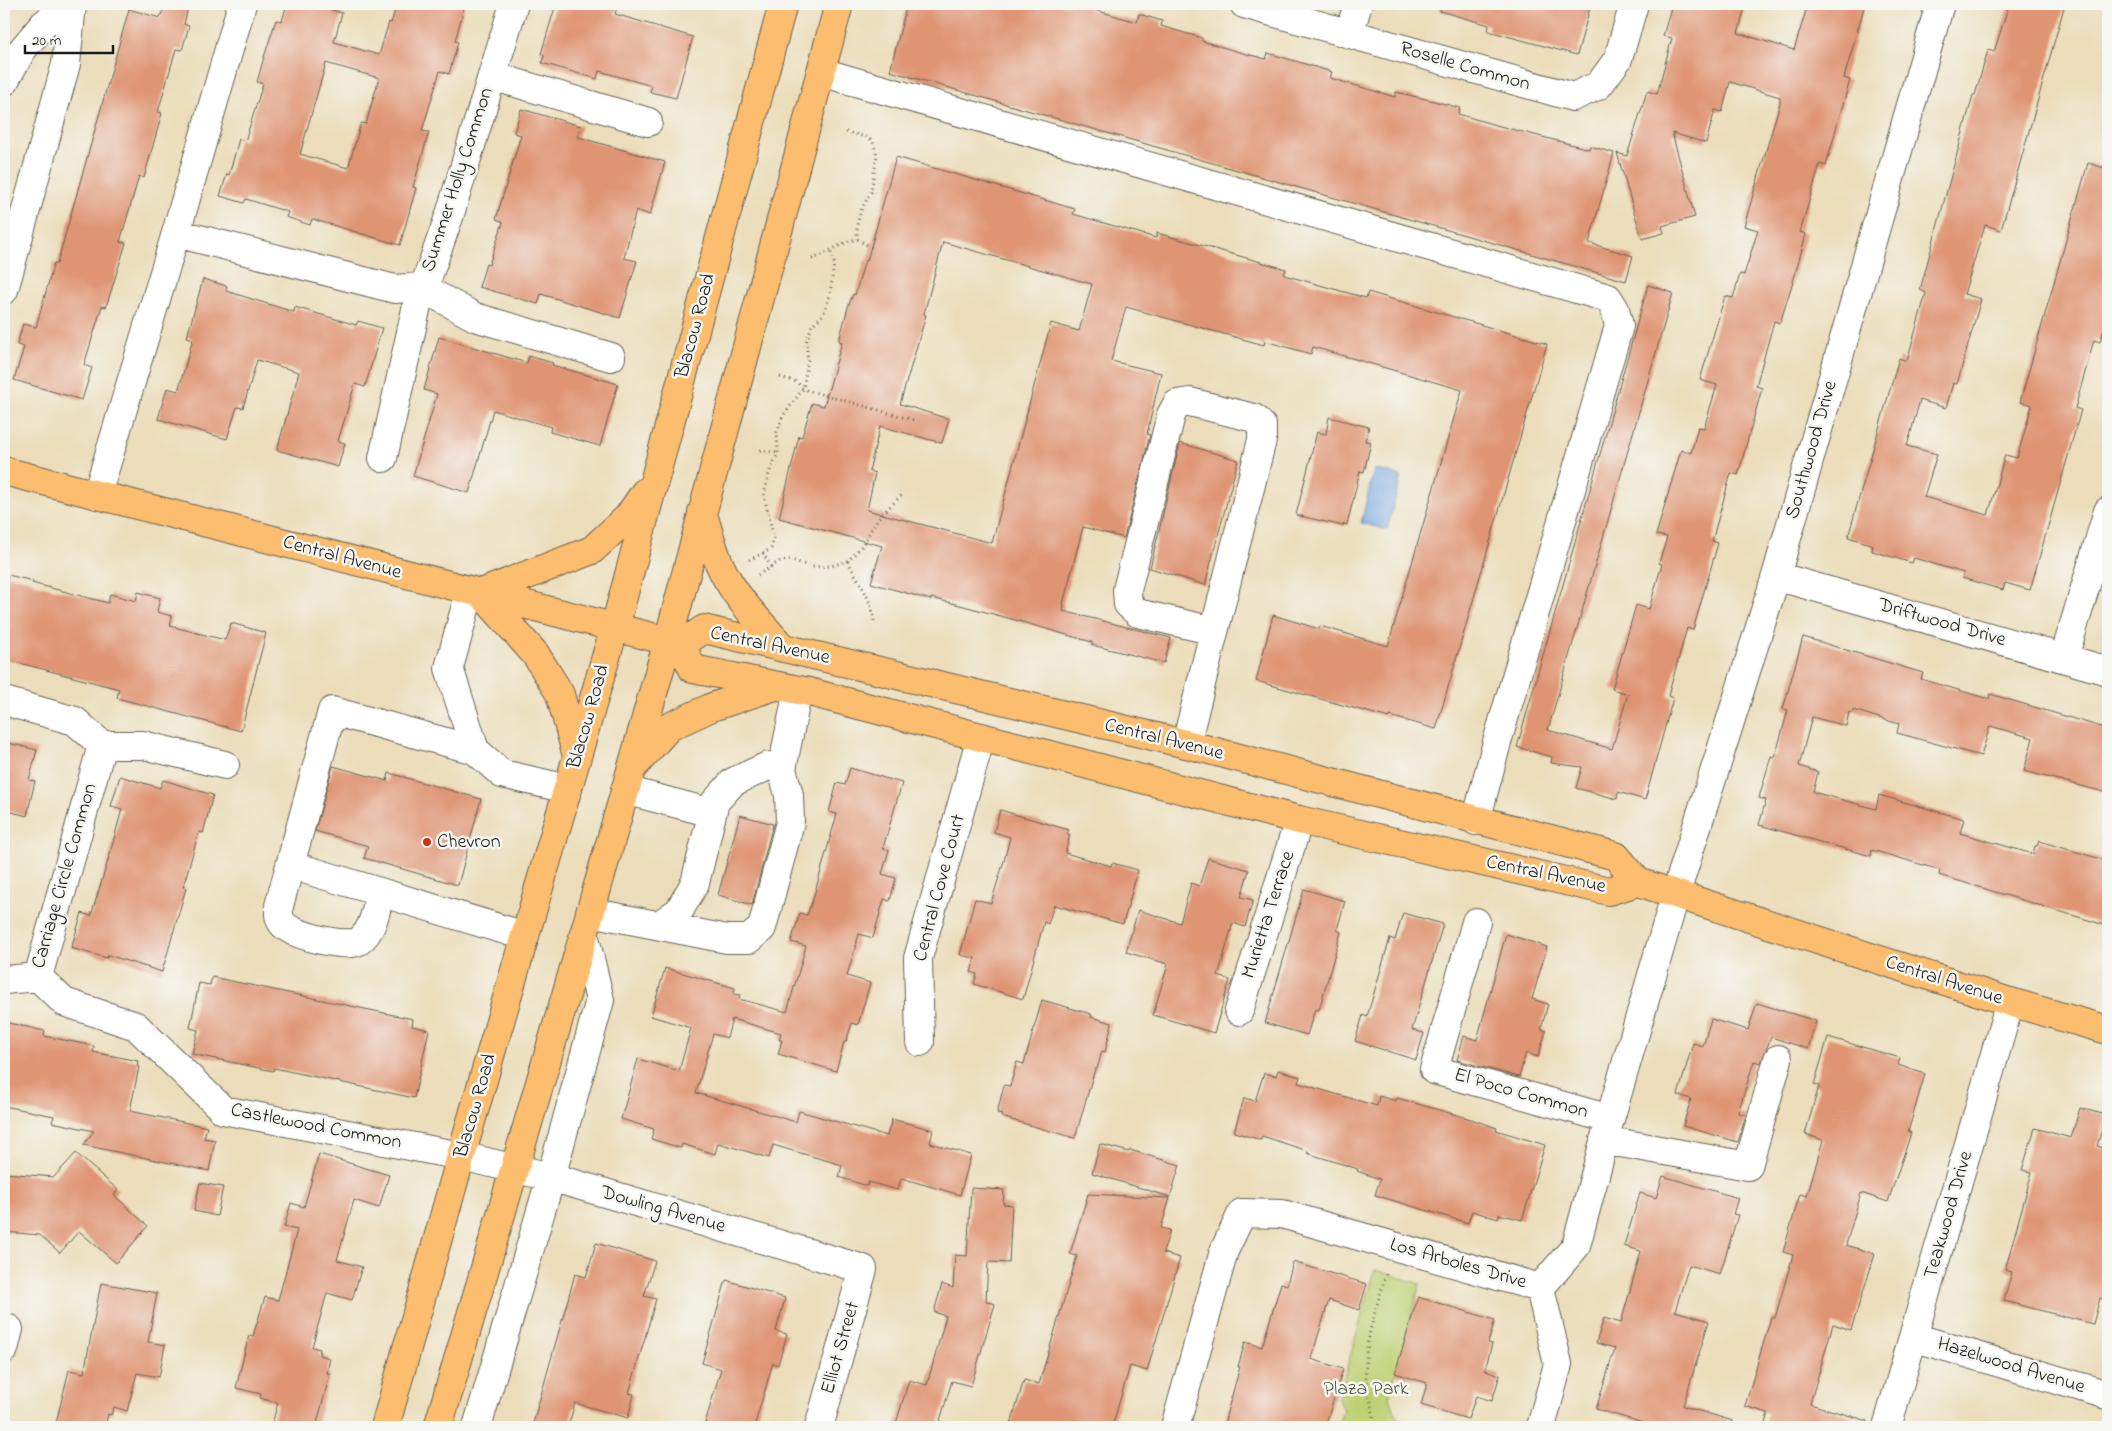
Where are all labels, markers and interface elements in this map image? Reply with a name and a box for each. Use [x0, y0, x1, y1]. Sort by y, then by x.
scale bar [25, 22, 112, 54]
text: 20 m [32, 30, 62, 52]
street label: Roselle Common [1397, 35, 1534, 99]
street label: Summer Holly Common [414, 84, 502, 276]
street label: Blacow Road [668, 270, 724, 383]
street label: Southwood Drive [1778, 377, 1846, 523]
street label: Central Avenue [279, 528, 405, 588]
street label: Driftwood Drive [1874, 591, 2009, 655]
street label: Central Avenue [707, 619, 833, 673]
street label: Blacow Road [560, 661, 618, 774]
street label: Central Avenue [1101, 711, 1227, 769]
street label: Carriage Circle Common [25, 780, 106, 972]
street label: Central Cove Court [906, 811, 974, 965]
place label: Chevron [437, 828, 501, 857]
marker: Chevron [421, 836, 433, 848]
street label: Murietta Terrace [1235, 847, 1303, 983]
street label: Central Avenue [1483, 848, 1609, 902]
street label: Central Avenue [1882, 948, 2006, 1014]
street label: Blacow Road [447, 1050, 505, 1163]
street label: El Poco Common [1451, 1061, 1592, 1127]
street label: Castlewood Common [228, 1096, 404, 1158]
street label: Teakwood Drive [1917, 1148, 1981, 1282]
street label: Dowling Avenue [596, 1178, 729, 1243]
street label: Los Arboles Drive [1386, 1231, 1530, 1297]
street label: Elliot Street [814, 1298, 868, 1398]
street label: Hazelwood Avenue [1934, 1330, 2088, 1402]
park label: Plaza Park [1324, 1375, 1409, 1404]

